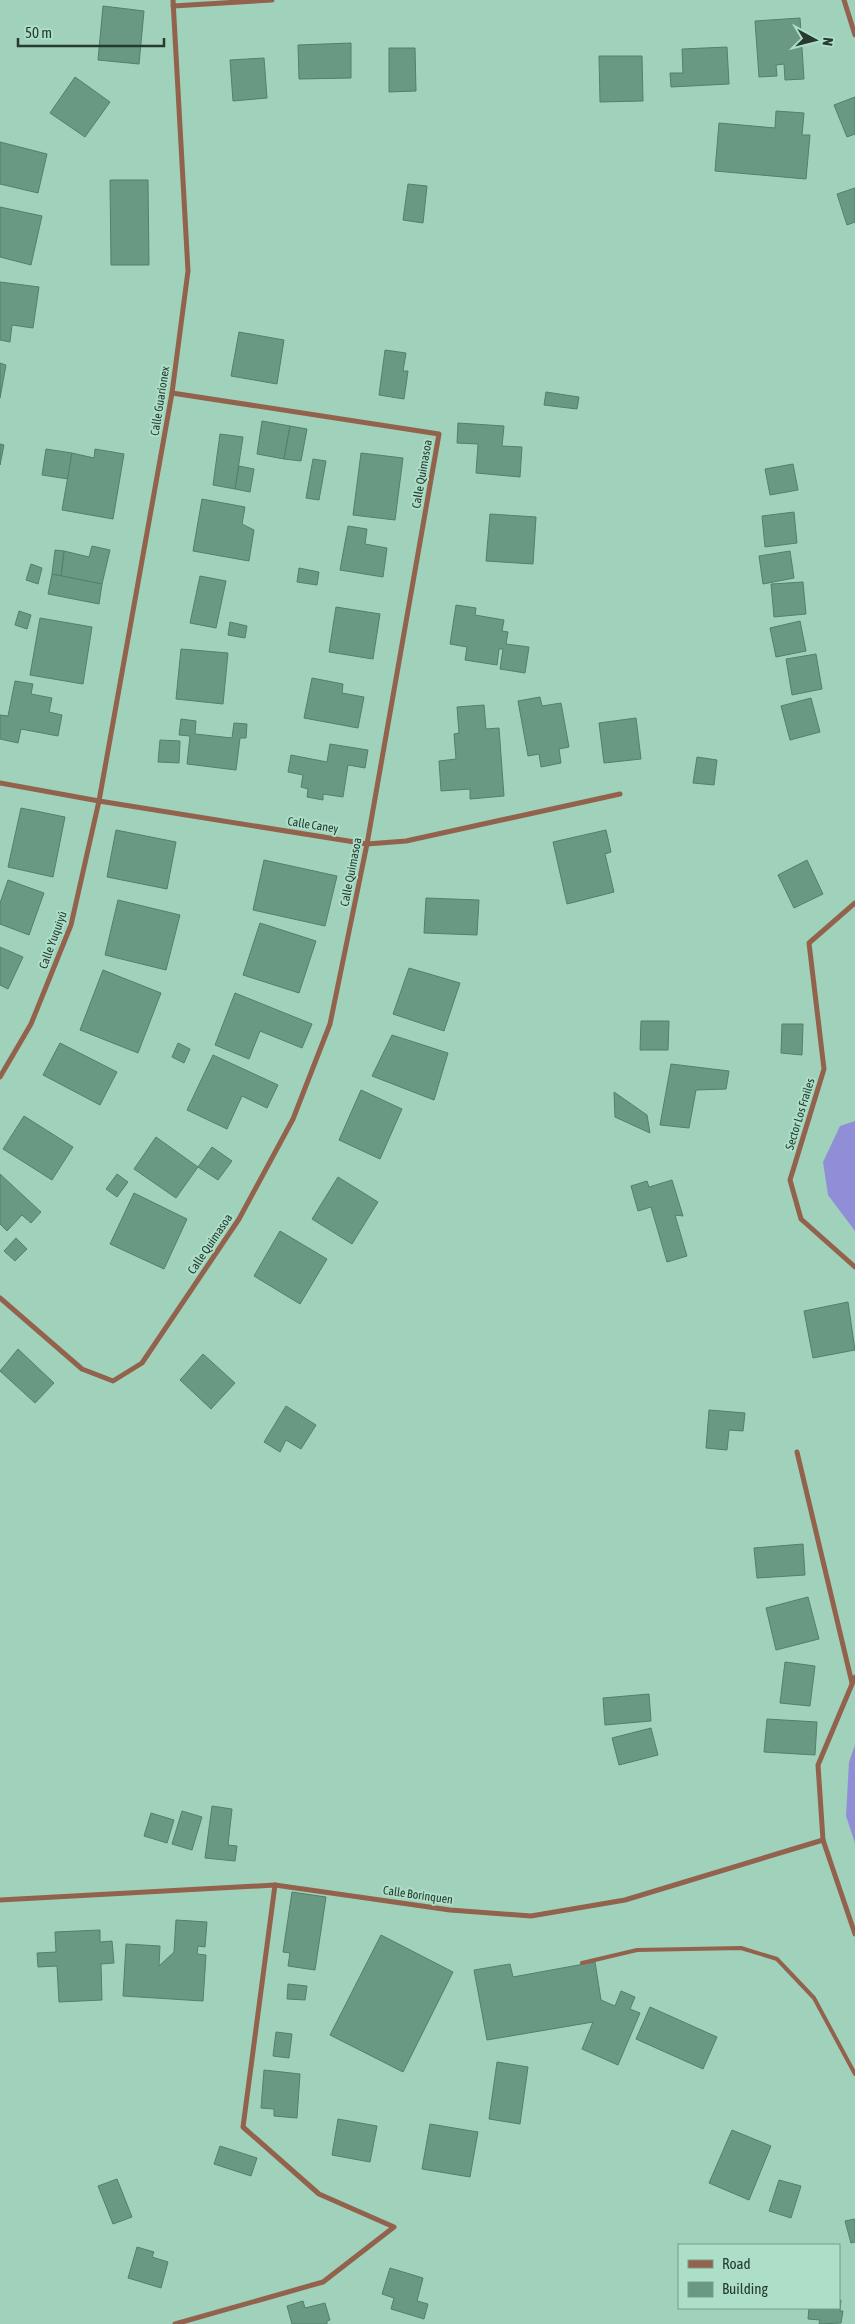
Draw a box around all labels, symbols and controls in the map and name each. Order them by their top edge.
scale bar [18,15,164,47]
north arrow [790,15,840,65]
text: 50 m [25,24,52,41]
text: N [819,37,836,47]
street label: Calle Guarionex [148,365,172,437]
street label: Calle Quimasoa [409,439,435,509]
street label: Calle Caney [287,814,340,836]
street label: Calle Quimasoa [337,837,365,907]
street label: Calle Yuquiyú [36,909,70,971]
street label: Sector Los Frailes [782,1076,818,1152]
street label: Calle Quimasoa [185,1211,235,1277]
street label: Calle Borinquen [382,1883,454,1907]
legend [678,2244,840,2309]
text: Road [722,2255,751,2272]
text: Building [722,2280,768,2297]

